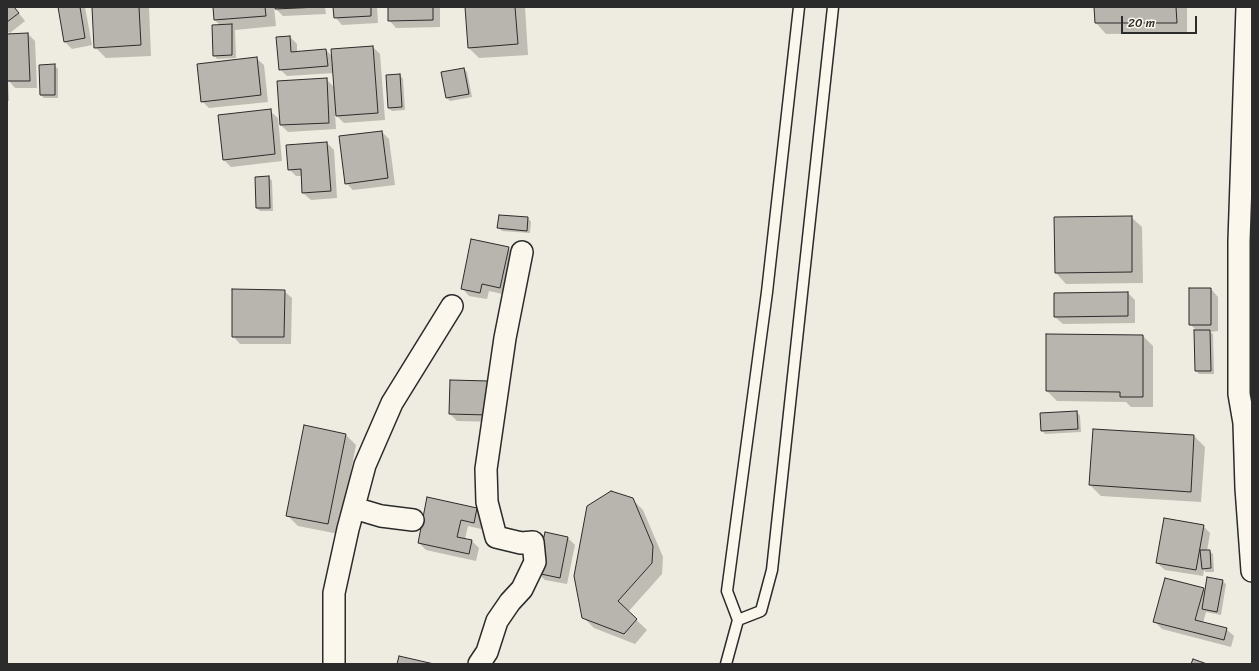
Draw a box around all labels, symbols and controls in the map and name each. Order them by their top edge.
scale bar [1123,8,1199,34]
text: 20 m [1128,12,1155,34]

